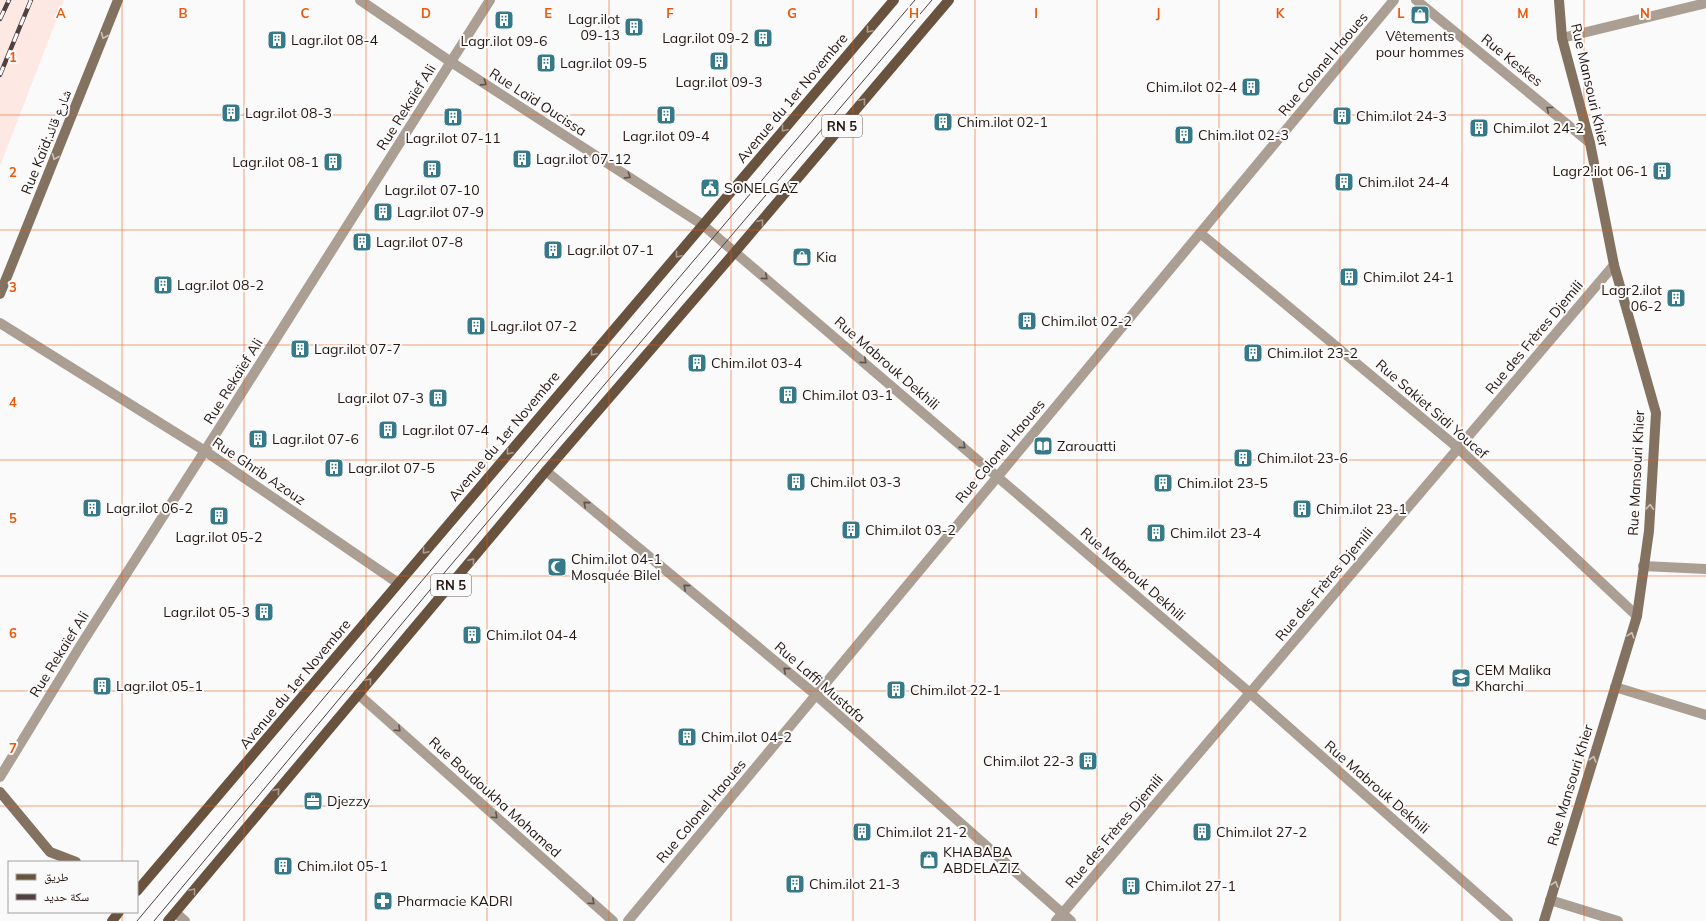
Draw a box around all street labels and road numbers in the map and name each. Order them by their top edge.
street label: Rue Colonel Haoues [1274,8,1372,120]
street label: Rue Mansouri Khier [1567,22,1613,149]
street label: Avenue du 1er Novembre [732,29,852,167]
street label: Rue Keskes [1478,30,1546,90]
street label: Rue Rekaïef Ali [372,61,440,153]
street label: Rue Laïd Oucissa [486,64,590,140]
street label: Rue Kaïd;شارع قائد [17,87,76,197]
road number: RN 5 [822,115,862,137]
street label: Rue des Frères Djemili [1481,276,1587,398]
street label: Rue Mabrouk Dekhili [831,312,943,414]
street label: Rue Rekaïef Ali [199,335,267,427]
street label: Rue Sakiet Sidi Youcef [1372,355,1492,463]
street label: Avenue du 1er Novembre [444,367,564,505]
street label: Rue Colonel Haoues [951,395,1049,507]
street label: Rue Mansouri Khier [1624,409,1648,536]
street label: Rue Ghrib Azouz [209,433,309,509]
street label: Rue Mabrouk Dekhili [1077,523,1189,625]
street label: Rue des Frères Djemili [1271,523,1377,645]
road number: RN 5 [431,574,471,596]
street label: Rue Rekaïef Ali [25,608,93,700]
street label: Avenue du 1er Novembre [235,615,355,753]
street label: Rue Laffi Mustafa [771,638,869,726]
street label: Rue Mansouri Khier [1543,721,1597,848]
street label: Rue Boudoukha Mohamed [425,733,565,861]
street label: Rue Mabrouk Dekhili [1321,736,1433,838]
street label: Rue Colonel Haoues [652,755,750,867]
street label: Rue des Frères Djemili [1061,770,1167,892]

